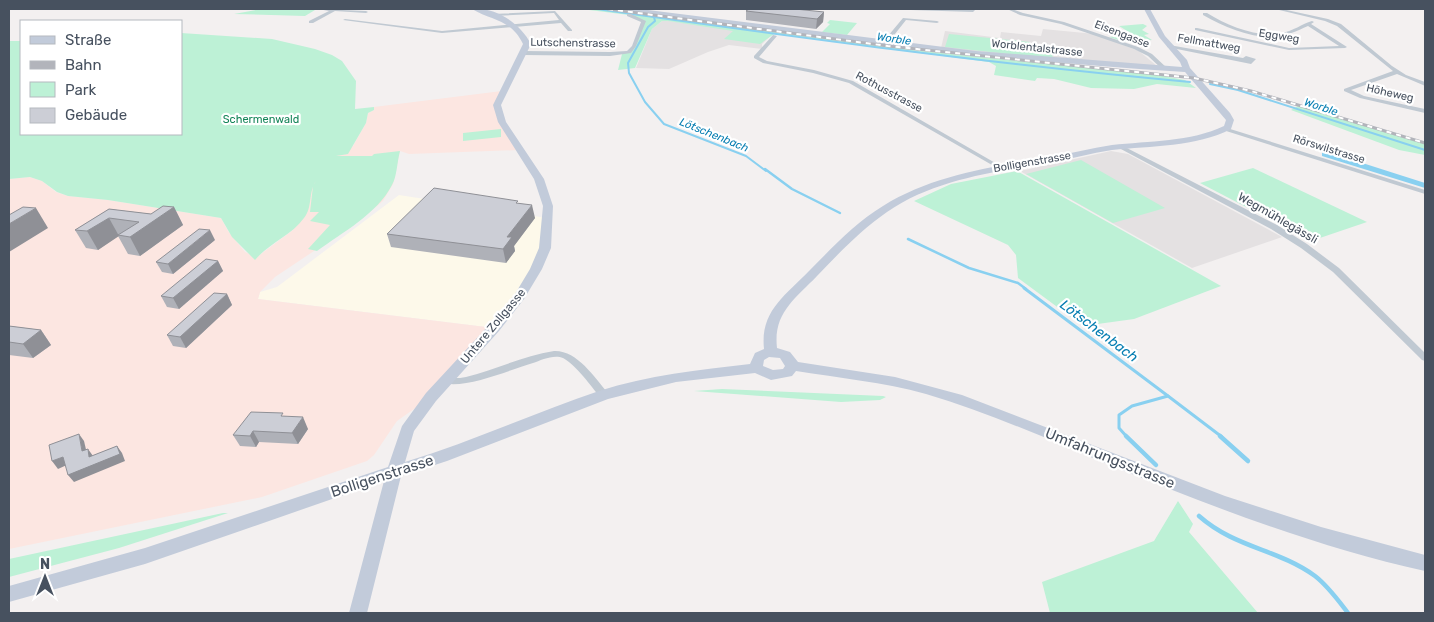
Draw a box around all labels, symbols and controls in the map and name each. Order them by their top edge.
street label: Eisengasse [1093,18,1151,50]
legend [20,20,182,135]
street label: Eggweg [1258,26,1300,46]
water label: Worble [876,30,912,48]
text: Straße [65,31,111,49]
street label: Fellmattweg [1177,31,1241,55]
street label: Lutschenstrasse [530,36,616,50]
street label: Worblentalstrasse [991,37,1083,59]
text: Bahn [65,56,102,74]
street label: Rothusstrasse [853,69,925,115]
text: Park [65,81,96,99]
street label: Höheweg [1365,81,1415,105]
water label: Worble [1303,95,1339,119]
text: Gebäude [65,106,127,124]
park label: Schermenwald [223,113,299,126]
water label: Lötschenbach [678,115,751,155]
street label: Rörswilstrasse [1291,132,1367,166]
street label: Bolligenstrasse [992,149,1072,175]
street label: Wegmühlegässli [1236,189,1321,247]
street label: Untere Zollgasse [458,285,529,366]
water label: Lötschenbach [1057,296,1141,366]
street label: Umfahrungsstrasse [1043,424,1177,492]
street label: Bolligenstrasse [328,451,436,501]
north arrow [20,552,70,602]
text: N [40,556,50,573]

